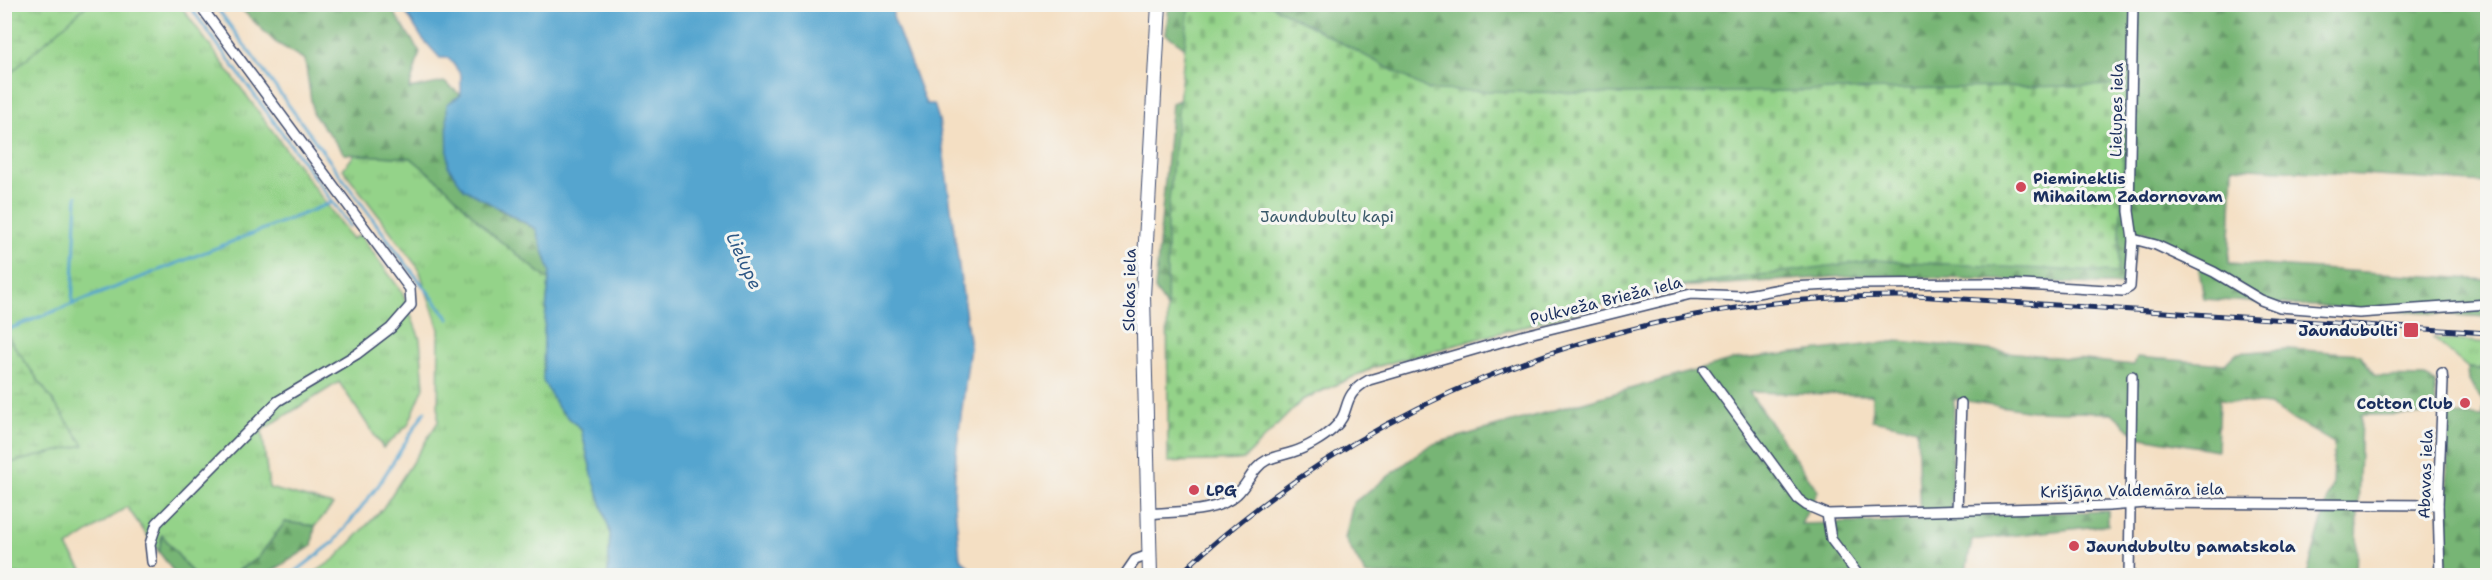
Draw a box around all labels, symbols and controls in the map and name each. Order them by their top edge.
street label: Lielupes iela [2105,63,2128,157]
place label: Piemineklis Mihailam Zadornovam [2033,168,2223,207]
marker: Piemineklis Mihailam Zadornovam [2014,180,2028,194]
park label: Jaundubultu kapi [1260,206,1394,227]
water label: Lielupe [720,229,768,293]
street label: Slokas iela [1118,248,1141,332]
street label: Pulkveža Brieža iela [1528,271,1684,330]
place label: Jaundubulti [2298,320,2398,341]
marker: Jaundubulti [2402,321,2420,339]
place label: Cotton Club [2356,393,2453,414]
marker: Cotton Club [2458,396,2472,410]
street label: Abavas iela [2413,429,2438,519]
street label: Krišjāņa Valdemāra iela [2040,478,2224,504]
place label: LPG [1206,480,1237,501]
marker: LPG [1187,483,1201,497]
place label: Jaundubultu pamatskola [2086,536,2296,557]
marker: Jaundubultu pamatskola [2067,539,2081,553]

